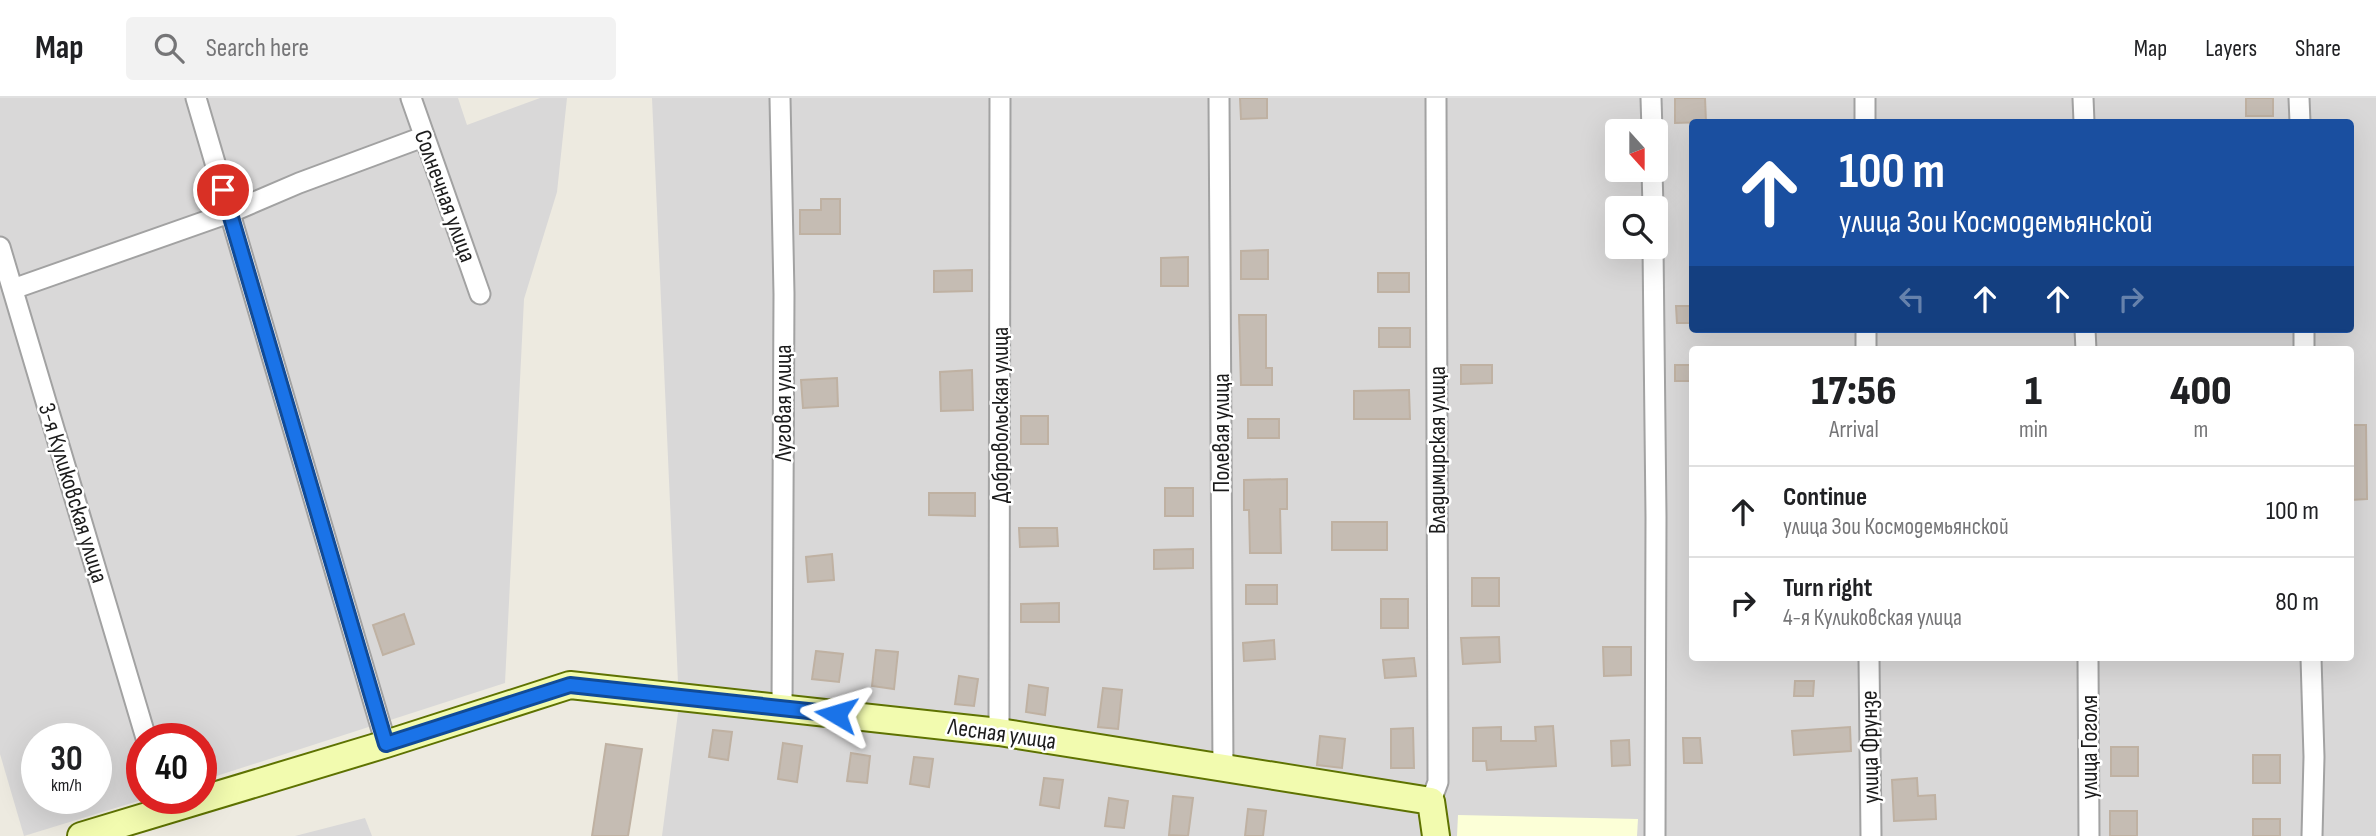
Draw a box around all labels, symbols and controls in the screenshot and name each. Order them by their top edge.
search box [126,17,616,80]
text: Map [35,28,84,68]
icon: search [150,29,188,67]
text: Search here [206,33,309,64]
text: Map [2134,34,2167,63]
text: Layers [2205,34,2257,63]
text: Share [2295,34,2341,63]
north arrow [1605,119,1668,182]
map controls [1605,119,1668,259]
street label: Солнечная улица [408,126,482,266]
text: 100 m [1839,143,1945,202]
icon: ahead [1724,147,1815,238]
pin [193,160,253,220]
icon: arrive [204,171,242,209]
button: search [1605,196,1668,259]
text: улица Зои Космодемьянской [1839,203,2153,242]
icon: left [1893,280,1931,318]
icon: ahead [1966,280,2004,318]
icon: ahead [2039,280,2077,318]
icon: right [2112,280,2150,318]
street label: Добровольская улица [986,327,1015,503]
street label: Луговая улица [769,345,798,462]
street label: Владимирская улица [1423,366,1452,534]
text: 17:56 [1811,366,1897,417]
text: 1 [2025,366,2042,417]
text: 400 [2170,366,2232,417]
street label: Полевая улица [1207,373,1236,493]
street label: 3-я Куликовская улица [32,400,114,586]
text: Arrival [1829,416,1879,444]
text: min [2019,416,2048,444]
text: m [2193,416,2208,444]
text: Continue [1783,482,1867,513]
icon: ahead [1724,493,1762,531]
text: 100 m [2266,496,2319,527]
text: улица Зои Космодемьянской [1783,513,2009,541]
text: Turn right [1783,573,1872,604]
icon: right [1724,584,1762,622]
text: 80 m [2275,587,2319,618]
text: 4-я Куликовская улица [1783,604,1962,632]
position arrow [799,677,873,751]
street label: улица Фрунзе [1855,690,1885,804]
street label: улица Гоголя [2075,695,2104,799]
street label: Лесная улица [945,712,1058,756]
speed limit sign: 40 [126,723,217,814]
text: 30 [50,738,83,781]
text: km/h [51,775,82,796]

